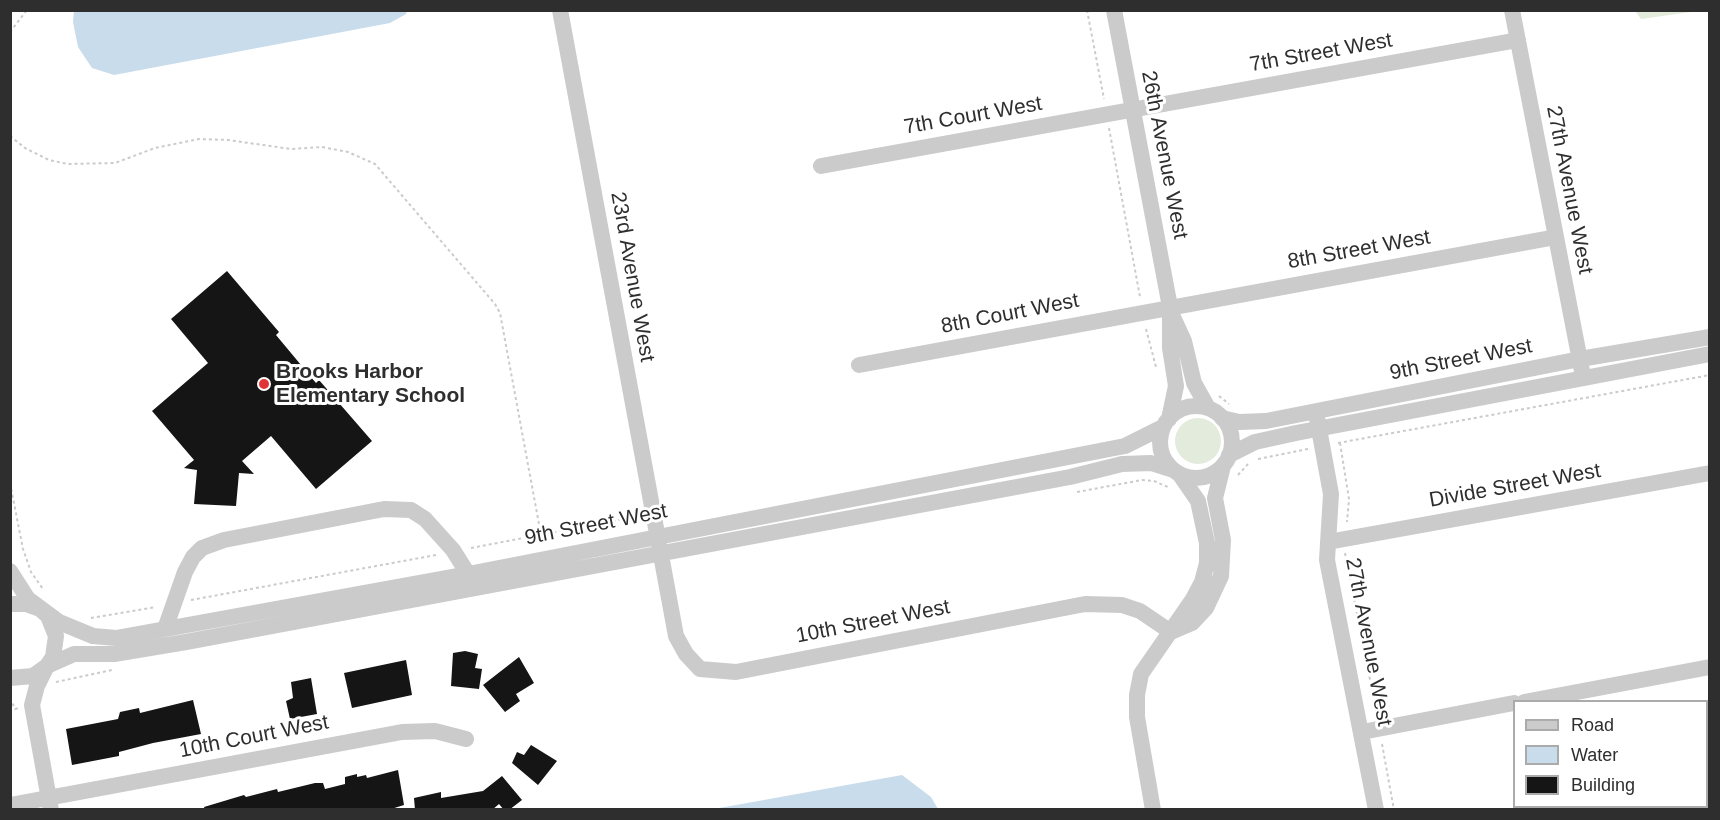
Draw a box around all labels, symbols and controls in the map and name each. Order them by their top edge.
street label: 7th Street West [1248,28,1394,78]
street label: 26th Avenue West [1135,69,1193,241]
street label: 7th Court West [902,91,1044,141]
street label: 27th Avenue West [1540,104,1598,276]
street label: 23rd Avenue West [605,190,659,364]
street label: 8th Street West [1286,225,1432,275]
street label: 8th Court West [939,288,1081,340]
street label: 9th Street West [1388,334,1534,386]
place label: Brooks Harbor Elementary School [276,359,465,409]
marker: Brooks Harbor Elementary School [257,377,271,391]
street label: Divide Street West [1427,459,1603,513]
street label: 9th Street West [523,499,669,551]
street label: 27th Avenue West [1339,556,1397,728]
street label: 10th Street West [794,595,952,649]
legend [1513,700,1708,808]
street label: 10th Court West [177,710,331,764]
text: Road [1571,715,1614,735]
text: Water [1571,745,1618,765]
text: Building [1571,775,1635,795]

